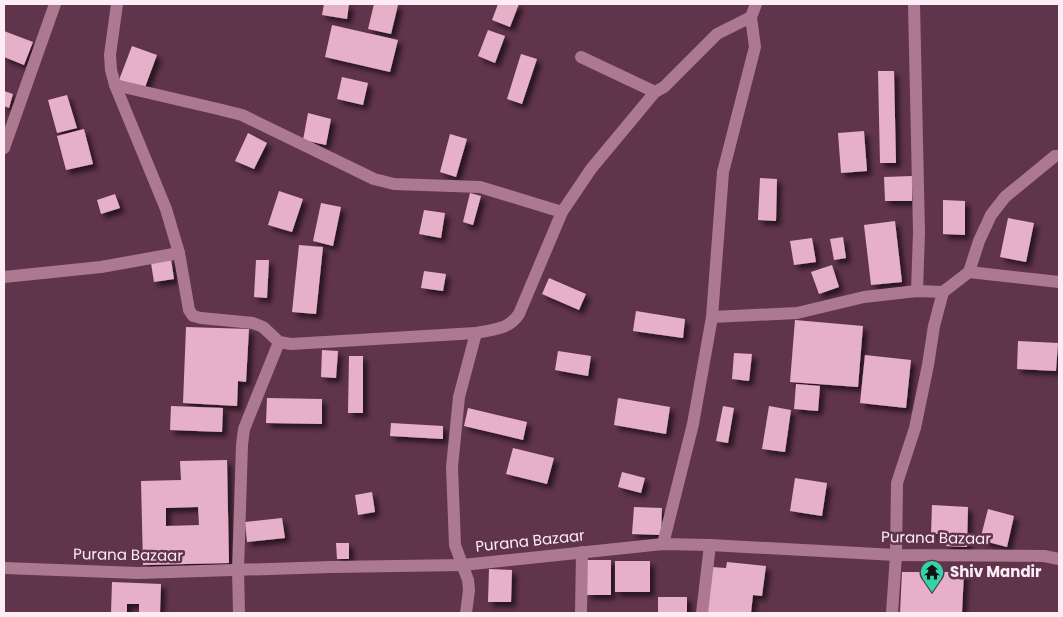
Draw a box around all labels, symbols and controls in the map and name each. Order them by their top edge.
street label: Purana Bazaar [474,524,586,557]
street label: Purana Bazaar [881,526,991,549]
street label: Purana Bazaar [73,543,183,566]
temple icon: Shiv Mandir [919,559,945,593]
place label: Shiv Mandir [950,561,1042,582]

